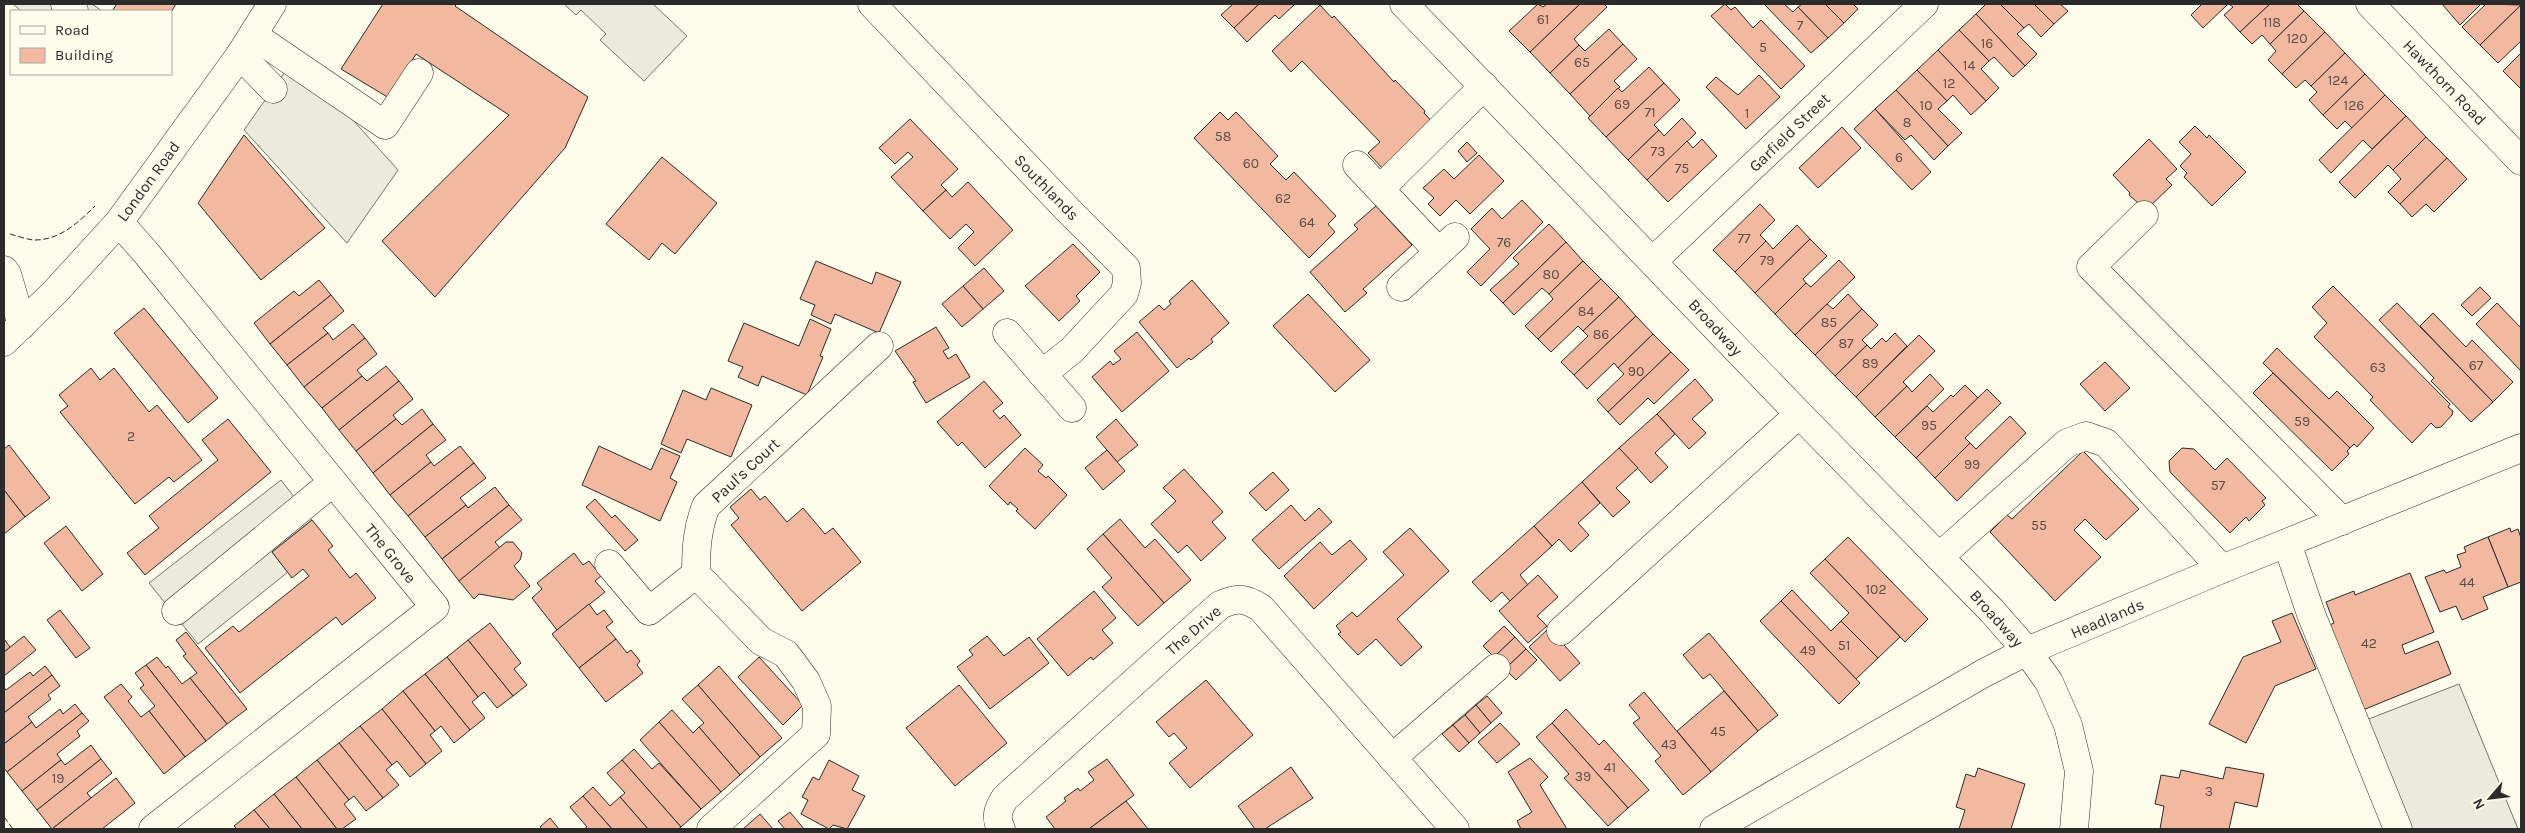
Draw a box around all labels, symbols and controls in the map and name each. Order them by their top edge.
legend [10,10,172,75]
house number: 61 [1537,11,1549,28]
house number: 118 [2263,14,2281,31]
house number: 7 [1797,17,1804,34]
text: Road [55,21,90,39]
house number: 120 [2286,30,2308,47]
house number: 16 [1981,35,1993,52]
street label: Hawthorn Road [2399,36,2490,129]
house number: 5 [1759,39,1767,56]
text: Building [55,46,113,64]
house number: 65 [1574,54,1590,71]
house number: 14 [1963,57,1975,74]
house number: 124 [2328,72,2348,89]
house number: 12 [1943,75,1955,92]
street label: Garfield Street [1745,89,1834,176]
house number: 69 [1614,96,1630,113]
house number: 10 [1920,97,1932,114]
house number: 126 [2344,97,2364,114]
house number: 71 [1644,104,1656,121]
house number: 1 [1745,105,1749,122]
house number: 8 [1903,114,1911,131]
house number: 58 [1215,128,1231,145]
street label: London Road [113,138,184,225]
house number: 73 [1651,143,1665,160]
house number: 6 [1895,149,1903,166]
street label: Southlands [1010,150,1083,224]
house number: 60 [1243,155,1259,172]
house number: 75 [1675,160,1689,177]
house number: 62 [1275,190,1291,207]
house number: 64 [1299,214,1315,231]
house number: 77 [1737,230,1751,247]
house number: 76 [1497,234,1511,251]
house number: 79 [1760,252,1774,269]
house number: 80 [1543,266,1559,283]
street label: Broadway [1685,295,1747,360]
house number: 84 [1578,303,1594,320]
house number: 85 [1821,314,1837,331]
house number: 86 [1593,326,1609,343]
house number: 87 [1838,335,1854,352]
house number: 89 [1862,355,1878,372]
house number: 67 [2469,357,2484,374]
house number: 63 [2370,359,2386,376]
house number: 90 [1628,363,1644,380]
house number: 59 [2294,413,2310,430]
house number: 95 [1921,417,1937,434]
house number: 2 [127,428,135,445]
street label: Paul's Court [707,434,783,507]
house number: 99 [1964,456,1980,473]
house number: 57 [2211,477,2226,494]
house number: 55 [2031,517,2047,534]
street label: The Grove [361,520,420,587]
house number: 44 [2459,574,2475,591]
house number: 102 [1865,581,1887,598]
street label: Broadway [1966,586,2028,651]
street label: Headlands [2068,594,2147,642]
street label: The Drive [1162,601,1225,660]
house number: 42 [2361,635,2377,652]
house number: 51 [1838,637,1850,654]
house number: 49 [1800,642,1816,659]
house number: 45 [1710,723,1726,740]
house number: 43 [1661,736,1677,753]
house number: 41 [1604,759,1616,776]
house number: 39 [1575,768,1591,785]
house number: 19 [52,770,64,787]
north arrow [2465,773,2515,823]
house number: 3 [2205,783,2213,800]
text: N [2469,795,2489,812]

